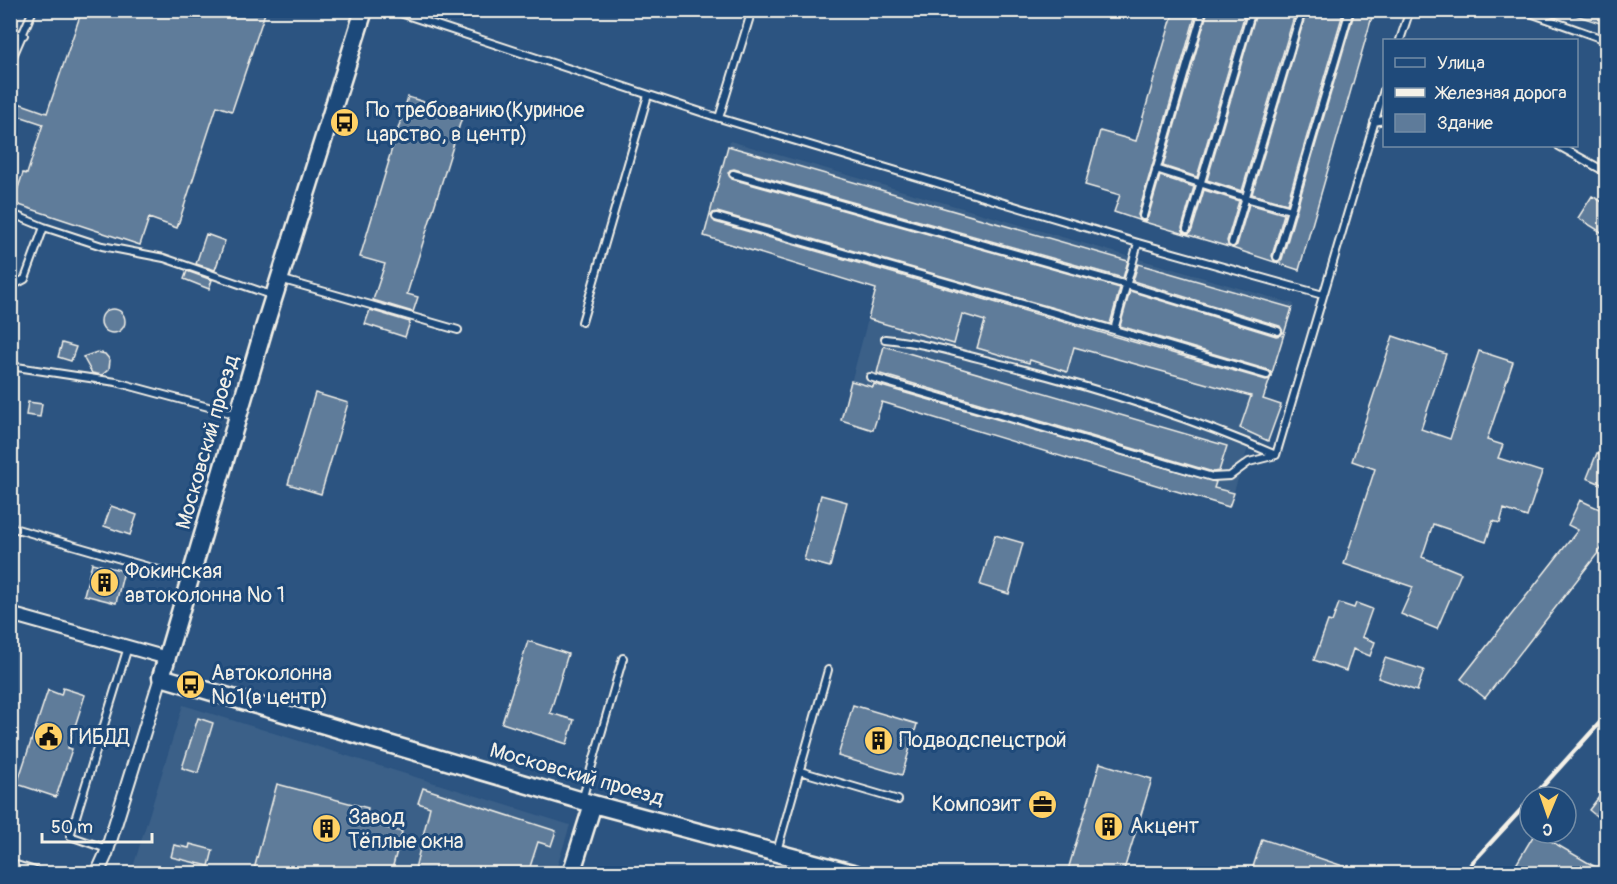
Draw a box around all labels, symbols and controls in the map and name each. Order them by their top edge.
legend [1383,39,1578,147]
text: Улица [1437,52,1485,75]
text: Железная дорога [1434,82,1567,105]
place label: По требованию(Куриное царство, в центр) [366,97,585,148]
bus stop icon: По требованию(Куриное царство, в центр) [329,106,361,138]
text: Здание [1437,112,1493,135]
street label: Московский проезд [170,352,245,532]
place label: Фокинская автоколонна № 1 [125,558,285,609]
building icon: Фокинская автоколонна № 1 [88,567,120,599]
place label: Автоколонна №1(в центр) [211,660,332,711]
bus stop icon: Автоколонна №1(в центр) [174,669,206,701]
public building icon: ГИБДД [32,721,64,753]
place label: ГИБДД [69,724,130,751]
building icon: Подводспецстрой [862,724,894,756]
place label: Подводспецстрой [899,727,1067,754]
street label: Московский проезд [487,737,667,812]
north arrow [1518,785,1578,845]
office icon: Композит [1026,788,1058,820]
place label: Композит [932,791,1021,818]
place label: Завод Тёплые окна [348,804,464,855]
scale bar [42,806,152,844]
building icon: Акцент [1093,810,1125,842]
building icon: Завод Тёплые окна [311,813,343,845]
place label: Акцент [1130,813,1199,840]
text: 50 m [51,816,93,839]
text: С [1542,819,1553,839]

